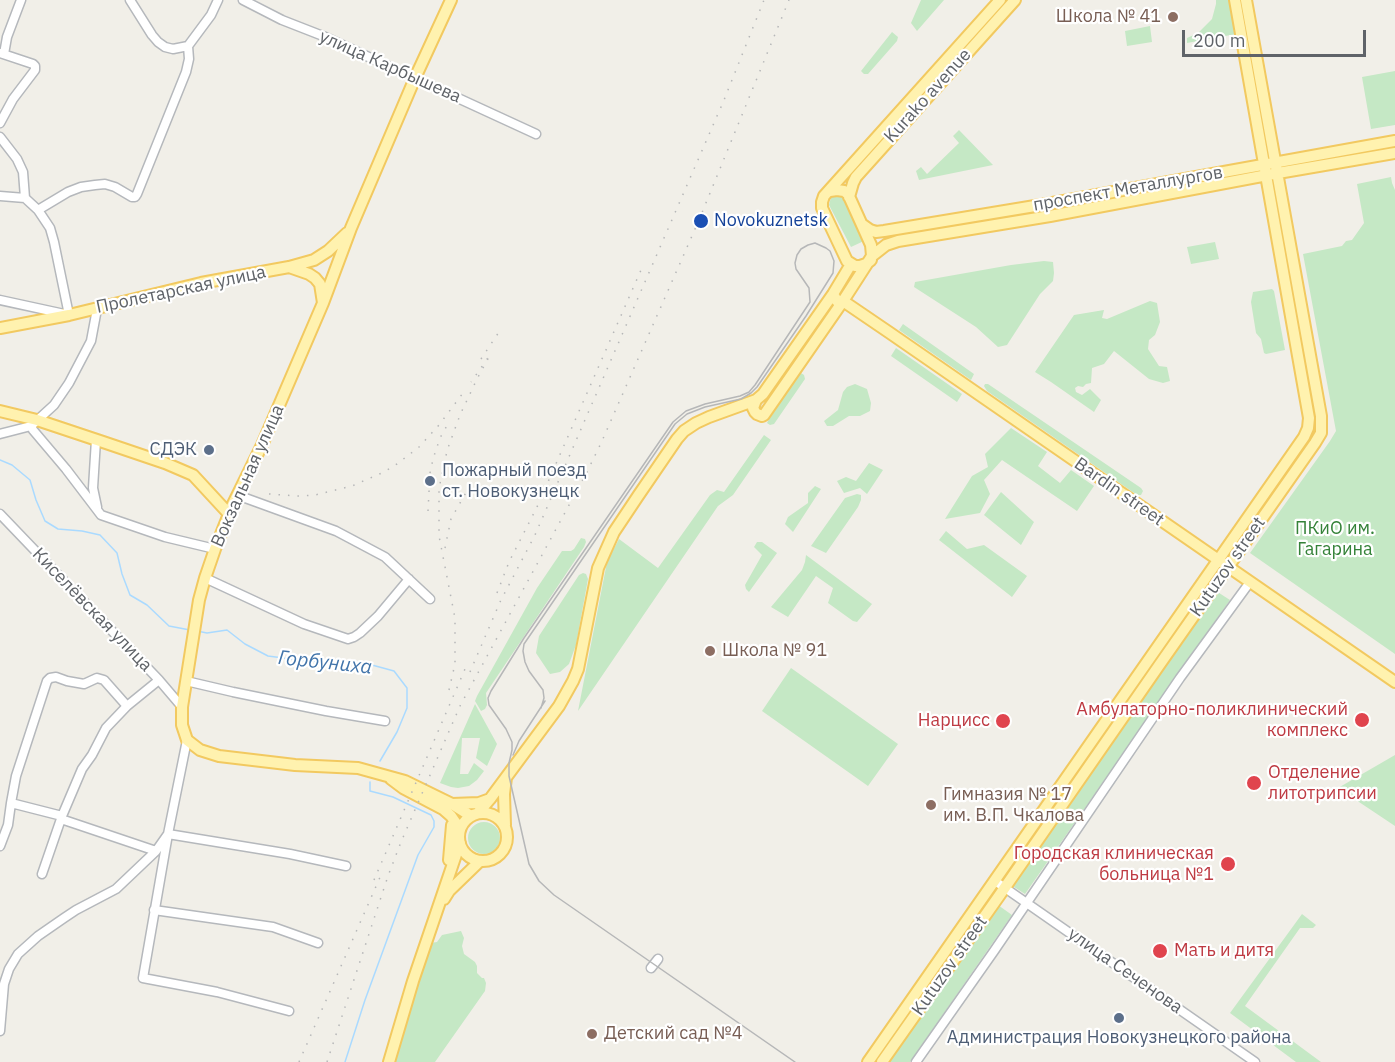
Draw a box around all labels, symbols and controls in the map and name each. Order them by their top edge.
place label: Школа № 41 [1056,6,1161,28]
marker: Школа № 41 [1166,10,1180,24]
scale bar [1185,18,1370,56]
street label: улица Карбышева [316,26,464,108]
text: 200 m [1193,29,1245,52]
street label: Kurako avenue [880,44,976,148]
street label: проспект Металлургов [1031,162,1225,216]
place label: Novokuznetsk [714,210,828,232]
marker: Novokuznetsk [692,212,710,230]
street label: Пролетарская улица [94,261,268,319]
street label: Вокзальная улица [207,401,289,551]
place label: СДЭК [150,439,197,461]
marker: СДЭК [202,443,216,457]
street label: Bardin street [1070,453,1168,531]
place label: Пожарный поезд ст. Новокузнецк [442,460,586,502]
marker: Пожарный поезд ст. Новокузнецк [423,474,437,488]
street label: Kutuzov street [1186,513,1270,621]
park label: ПКиО им. Гагарина [1295,518,1375,560]
street label: Киселёвская улица [27,544,157,676]
place label: Школа № 91 [722,640,827,662]
marker: Школа № 91 [703,644,717,658]
water label: Горбуниха [277,646,373,680]
place label: Амбулаторно-поликлинический комплекс [1076,699,1348,742]
place label: Нарцисс [918,710,990,732]
marker: Амбулаторно-поликлинический комплекс [1353,711,1371,729]
marker: Нарцисс [994,712,1012,730]
place label: Отделение литотрипсии [1268,762,1377,804]
marker: Отделение литотрипсии [1245,774,1263,792]
place label: Гимназия № 17 им. В.П. Чкалова [943,784,1084,826]
marker: Гимназия № 17 им. В.П. Чкалова [924,798,938,812]
place label: Городская клиническая больница №1 [1014,843,1214,886]
marker: Городская клиническая больница №1 [1219,855,1237,873]
street label: Kutuzov street [908,912,992,1020]
street label: улица Сеченова [1064,923,1186,1019]
place label: Мать и дитя [1174,940,1274,962]
marker: Мать и дитя [1151,942,1169,960]
marker: Администрация Новокузнецкого района [1112,1011,1126,1025]
place label: Детский сад №4 [604,1023,743,1045]
marker: Детский сад №4 [585,1027,599,1041]
place label: Администрация Новокузнецкого района [947,1027,1291,1049]

